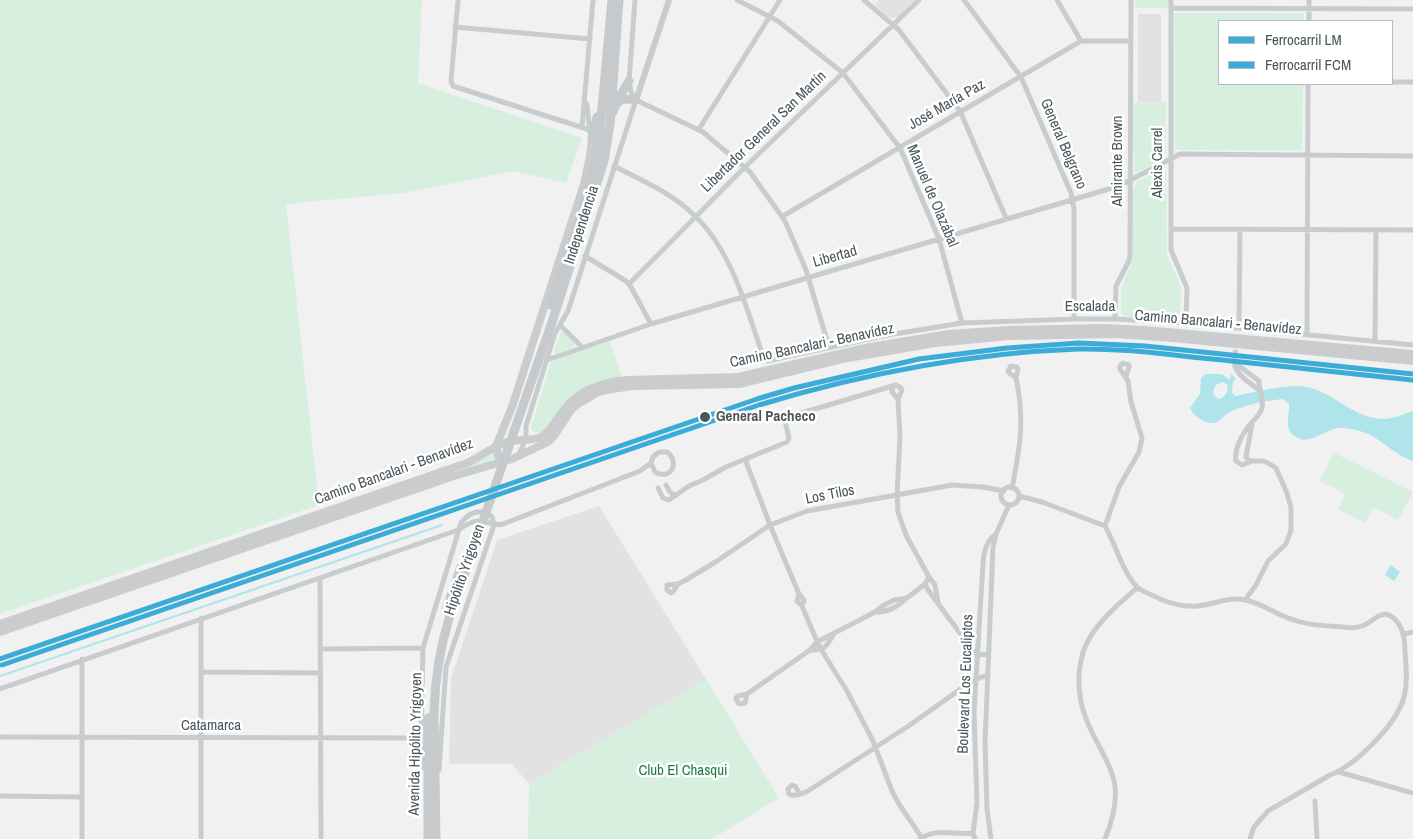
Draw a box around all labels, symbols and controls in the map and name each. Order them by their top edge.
legend [1218,20,1393,85]
text: Ferrocarril LM [1265,29,1342,50]
text: Ferrocarril FCM [1265,54,1351,75]
street label: Libertador General San Martín [698,68,830,196]
street label: José María Paz [905,76,989,134]
street label: General Belgrano [1036,96,1090,192]
street label: Almirante Brown [1109,116,1127,206]
street label: Alexis Carrel [1149,128,1167,198]
street label: Manuel de Olazábal [902,142,962,250]
street label: Independencia [561,184,603,266]
street label: Libertad [811,242,859,272]
street label: Escalada [1065,298,1115,316]
street label: Camino Bancalari - Benavídez [1134,307,1302,339]
street label: Camino Bancalari - Benavídez [728,320,896,372]
place label: General Pacheco [716,408,816,426]
marker: General Pacheco [698,410,712,424]
street label: Camino Bancalari - Benavídez [312,435,476,509]
street label: Los Tilos [804,481,856,509]
street label: Hipólito Yrigoyen [441,522,489,618]
street label: Boulevard Los Eucaliptos [955,614,977,754]
street label: Avenida Hipólito Yrigoyen [406,672,426,816]
street label: Catamarca [181,717,241,735]
park label: Club El Chasqui [639,762,727,780]

